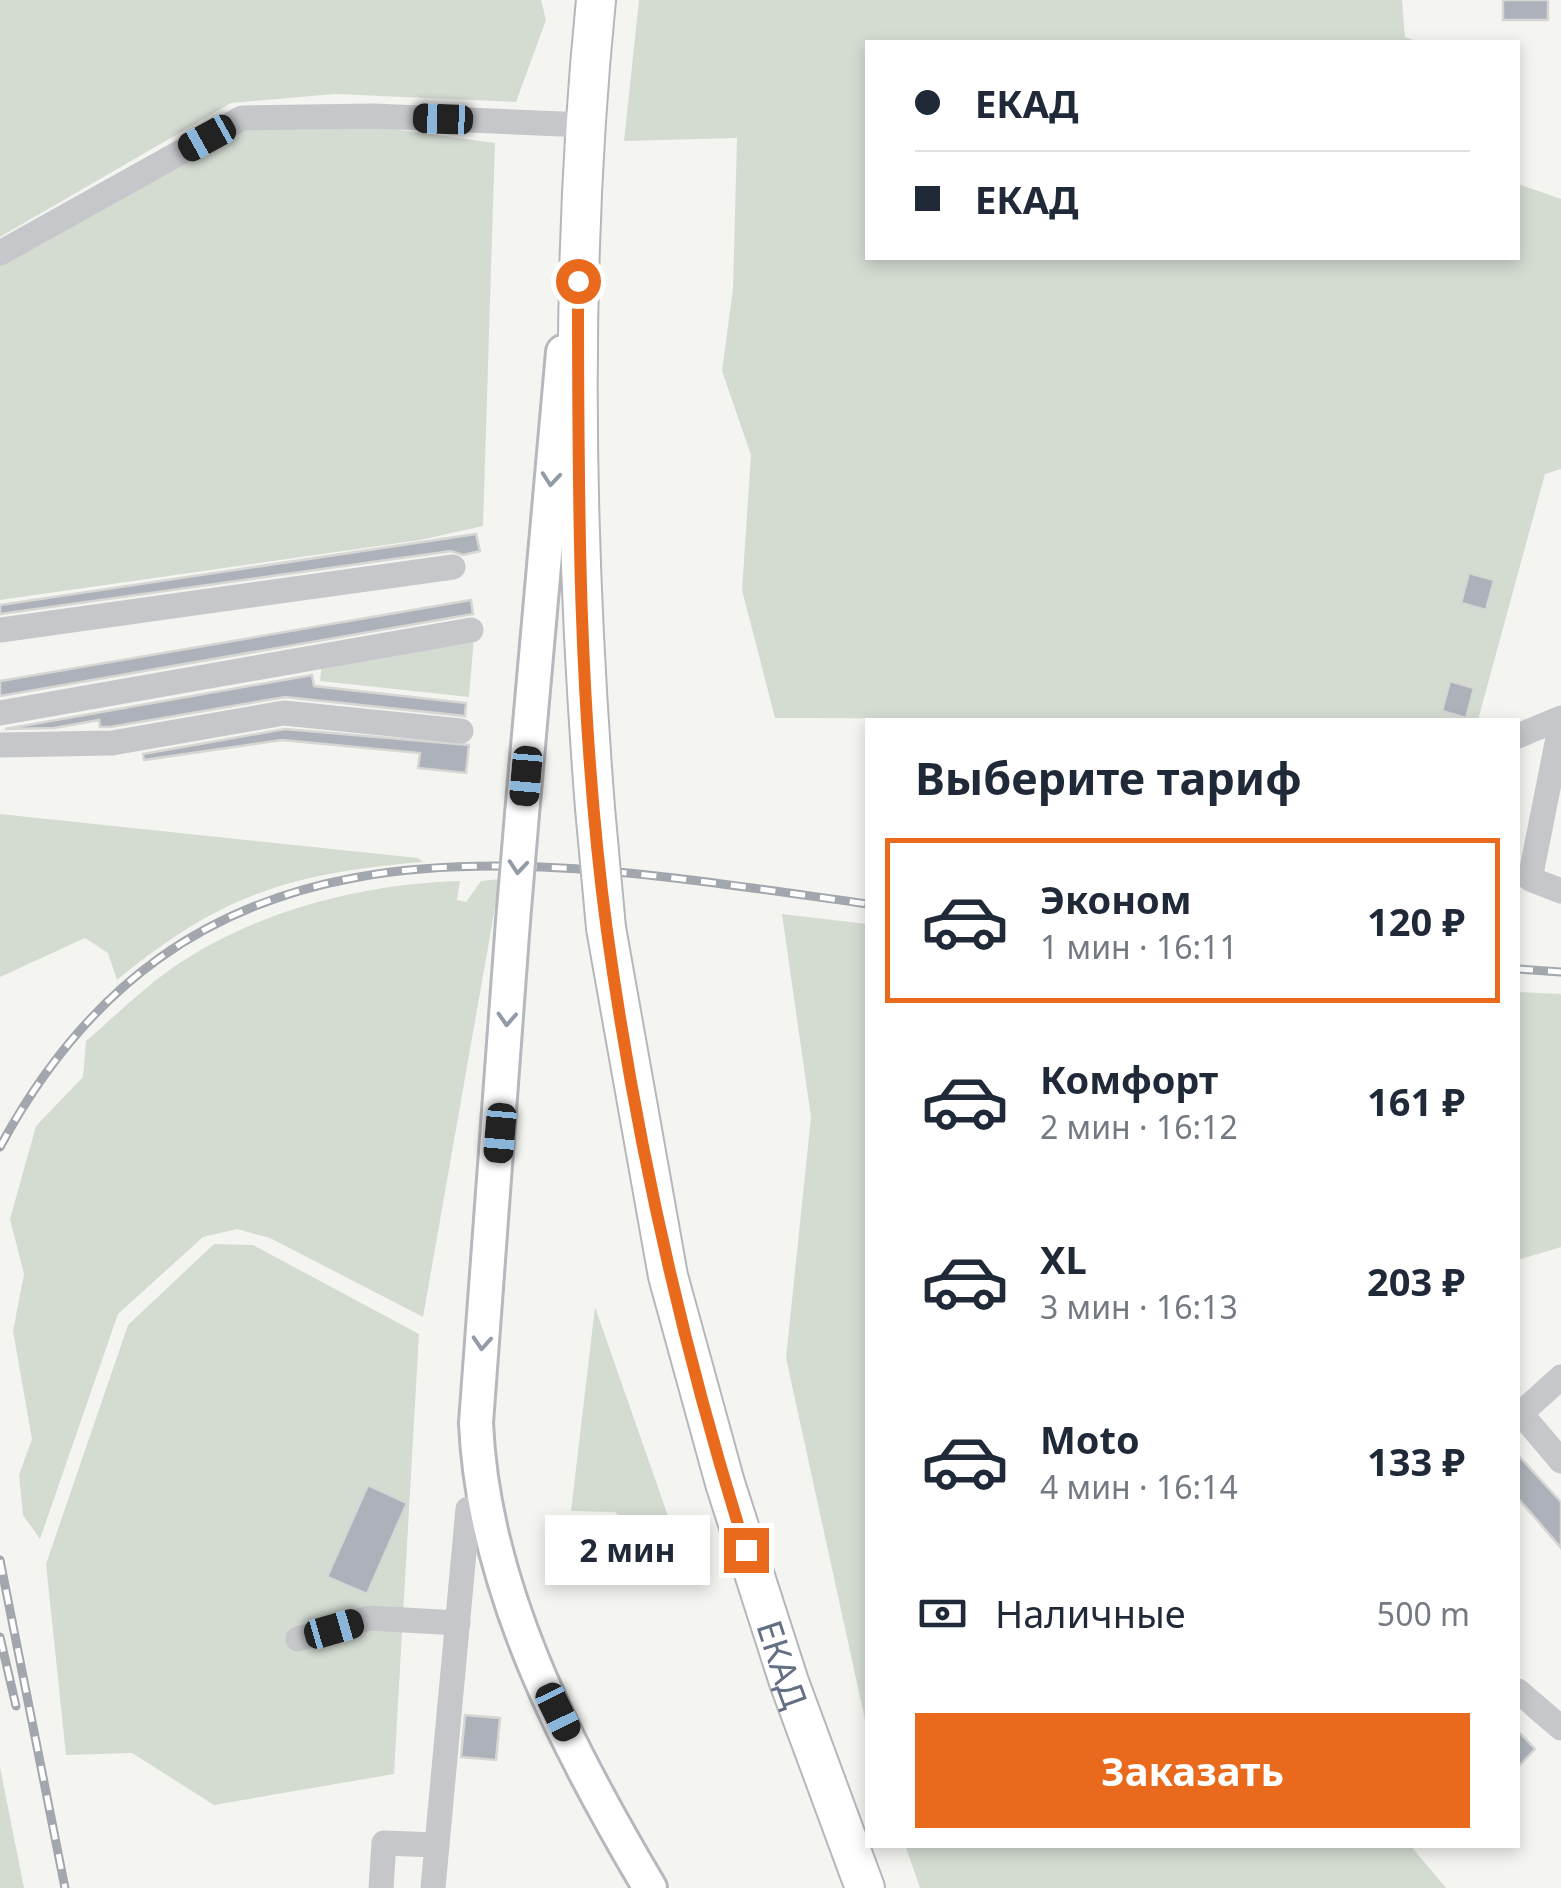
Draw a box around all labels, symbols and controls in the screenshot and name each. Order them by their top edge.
text: ЕКАД [975,77,1078,129]
car [412,103,474,135]
car [173,110,241,166]
text: ЕКАД [975,173,1078,225]
route start [556,259,601,304]
one-way arrow [541,472,563,488]
car [508,745,544,807]
text: Выберите тариф [915,747,1302,808]
one-way arrow [507,860,529,876]
text: Эконом [1040,873,1192,925]
icon: car [920,876,1010,966]
text: 120 ₽ [1367,895,1465,947]
text: 1 мин · 16:11 [1040,925,1238,968]
one-way arrow [497,1011,518,1027]
text: Комфорт [1040,1053,1218,1105]
icon: car [920,1056,1010,1146]
text: 161 ₽ [1367,1075,1465,1127]
car [482,1102,518,1164]
text: 2 мин · 16:12 [1040,1105,1238,1148]
text: XL [1040,1233,1087,1285]
icon: car [920,1236,1010,1326]
text: 203 ₽ [1367,1255,1465,1307]
text: 3 мин · 16:13 [1040,1285,1238,1328]
one-way arrow [471,1335,493,1351]
text: Moto [1040,1413,1140,1465]
icon: car [920,1416,1010,1506]
text: 133 ₽ [1367,1435,1465,1487]
text: 4 мин · 16:14 [1040,1465,1238,1508]
callout: 2 мин [546,1515,711,1585]
text: 2 мин [580,1528,675,1571]
route end [724,1528,769,1573]
icon: cash [915,1586,970,1641]
text: Наличные [995,1587,1186,1639]
text: 500 m [1377,1592,1470,1635]
car [301,1606,367,1652]
street label: ЕКАД [747,1614,820,1714]
car [531,1678,585,1746]
button: Заказать [915,1713,1470,1828]

